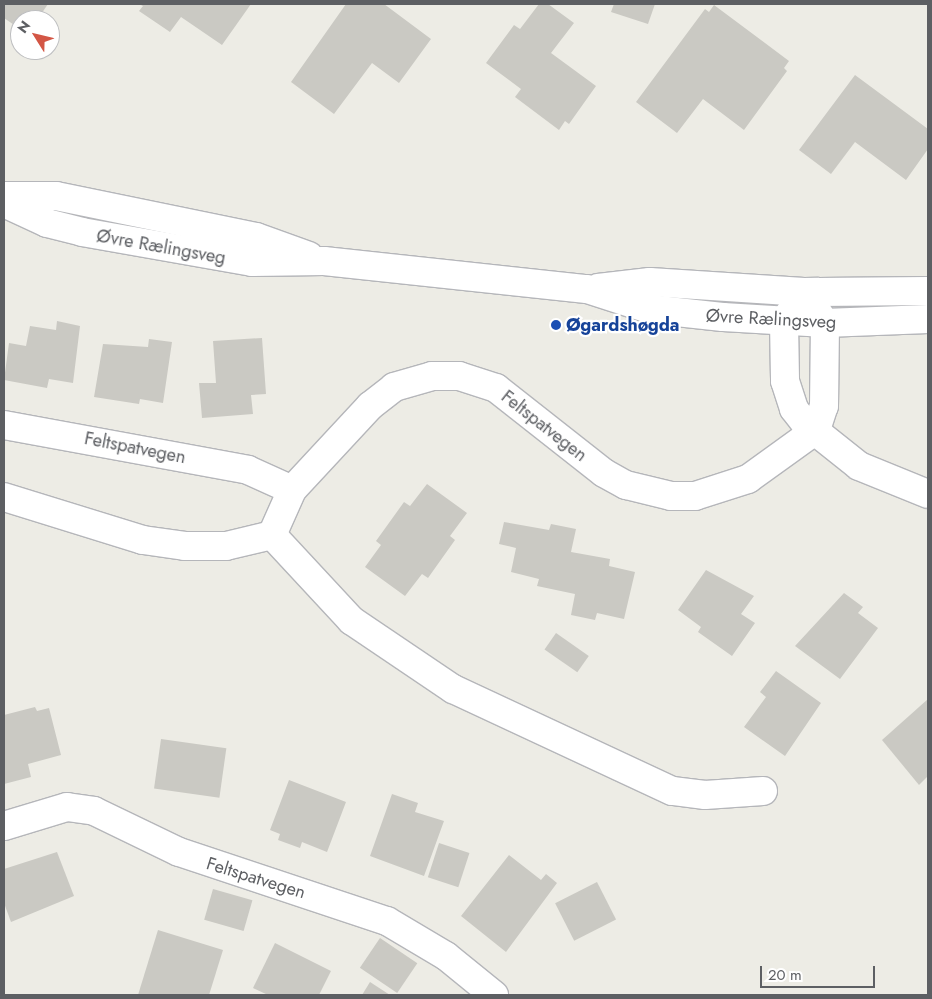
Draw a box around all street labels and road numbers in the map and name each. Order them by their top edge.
street label: Øvre Rælingsveg [95,225,227,269]
street label: Øvre Rælingsveg [705,305,837,333]
street label: Feltspatvegen [497,386,591,466]
street label: Feltspatvegen [83,428,187,468]
street label: Feltspatvegen [204,853,308,903]

